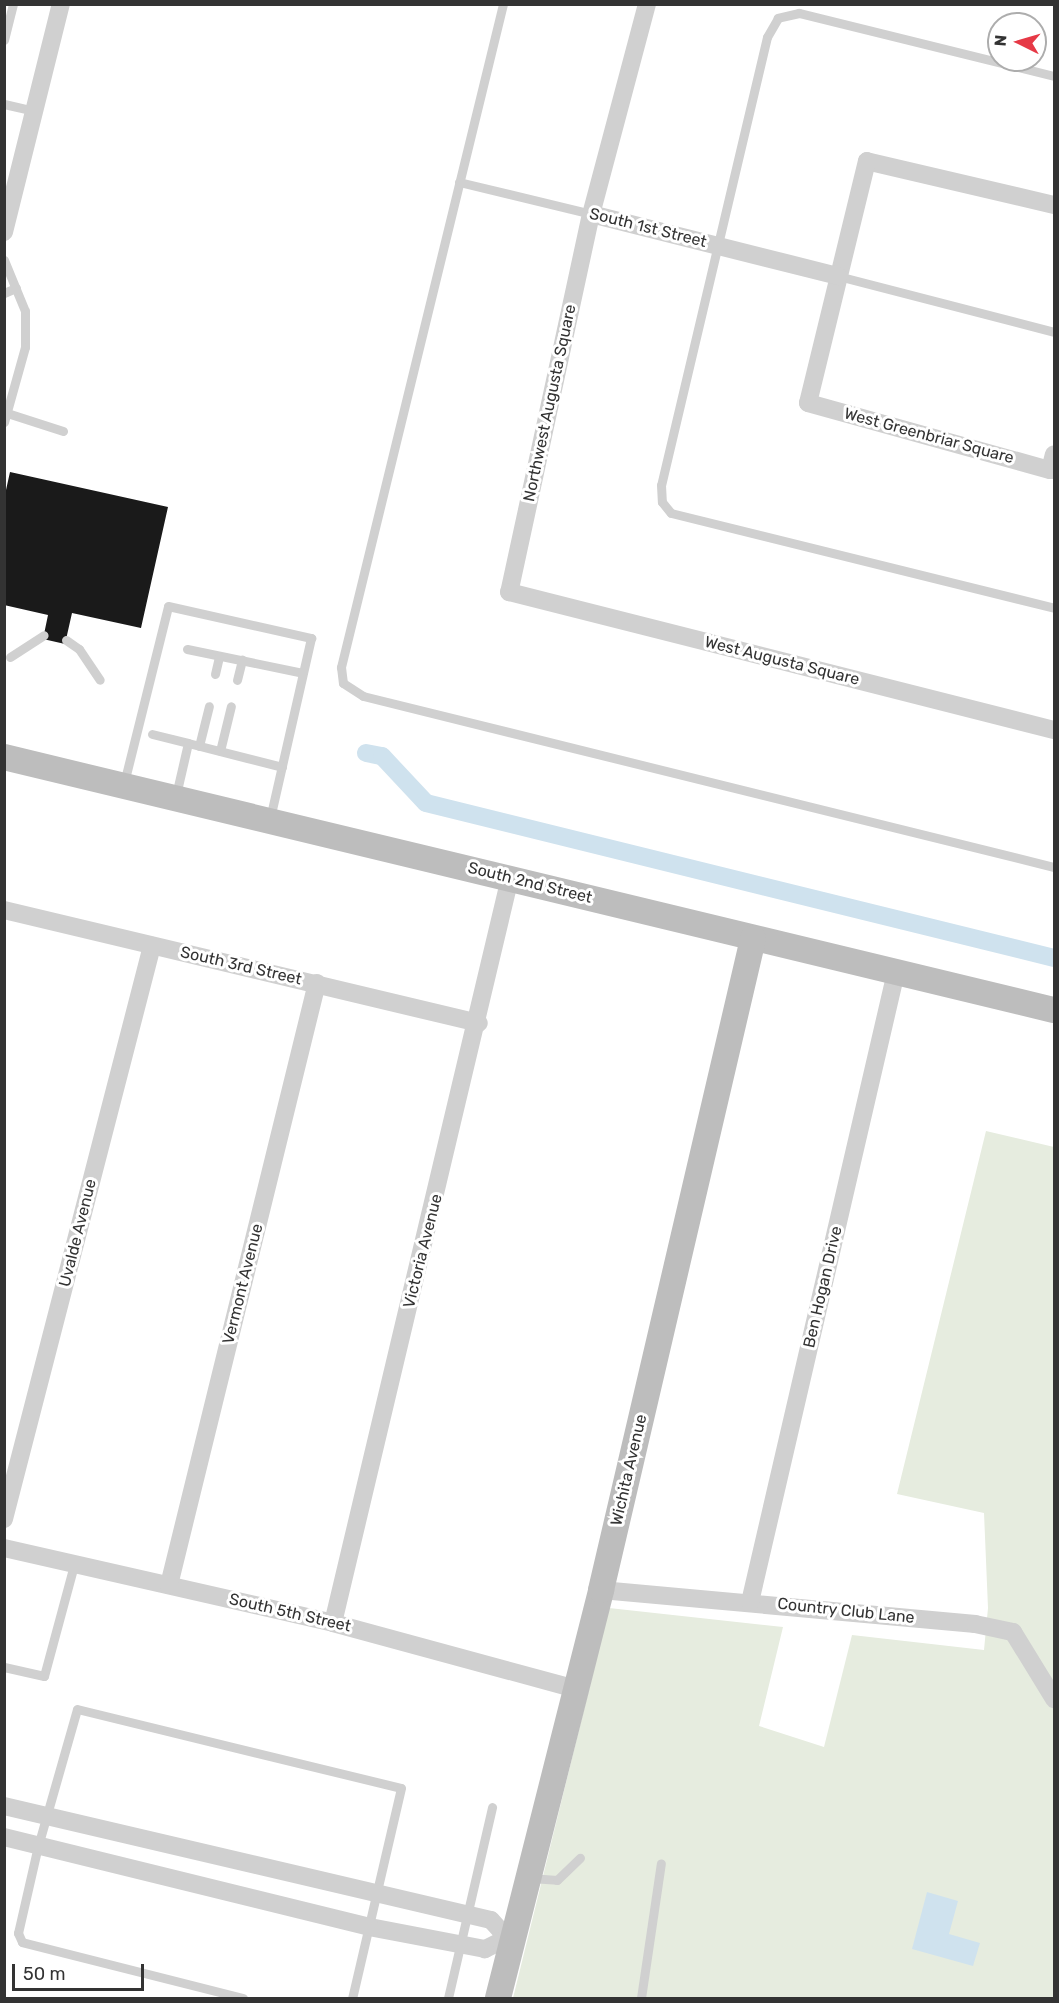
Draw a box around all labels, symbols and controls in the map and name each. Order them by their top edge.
north arrow [987,12,1047,72]
text: N [991,34,1011,47]
street label: South 1st Street [587,204,709,252]
street label: Northwest Augusta Square [520,302,580,504]
street label: West Greenbriar Square [842,404,1016,468]
street label: West Augusta Square [702,632,862,690]
street label: South 2nd Street [466,858,594,908]
street label: South 3rd Street [178,943,304,989]
street label: Uvalde Avenue [55,1177,101,1289]
street label: Victoria Avenue [399,1192,447,1310]
street label: Vermont Avenue [219,1222,267,1346]
street label: Ben Hogan Drive [800,1224,846,1350]
street label: Wichita Avenue [607,1412,651,1528]
street label: South 5th Street [227,1590,353,1636]
street label: Country Club Lane [776,1594,916,1628]
scale bar [15,1952,147,1990]
text: 50 m [23,1963,66,1985]

